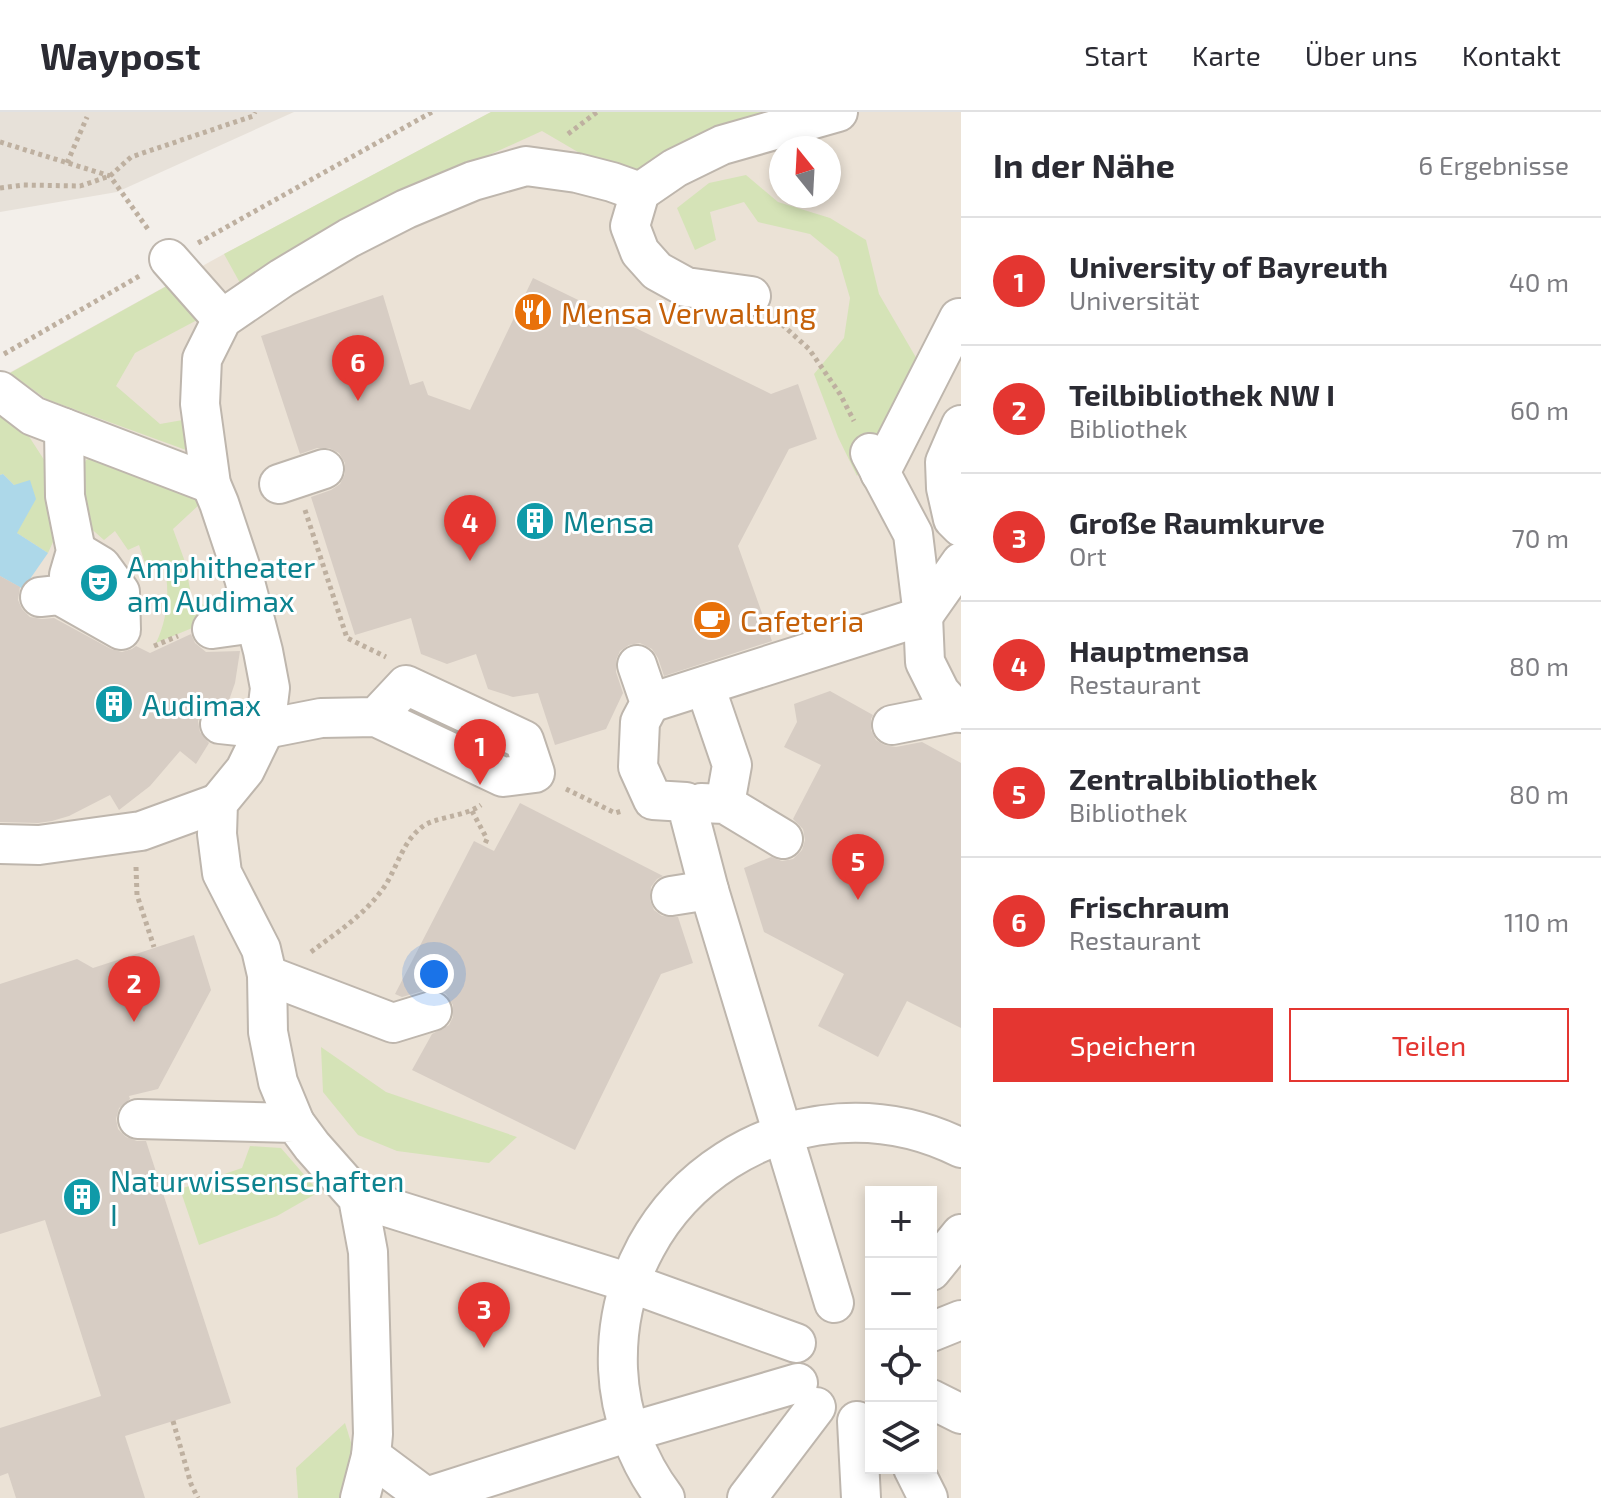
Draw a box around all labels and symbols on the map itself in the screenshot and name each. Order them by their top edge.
north arrow [769,136,841,208]
restaurant icon: Mensa Verwaltung [512,291,554,333]
place label: Mensa Verwaltung [561,294,817,330]
pin: 6 [332,335,384,401]
pin: 4 [444,495,496,561]
building icon: Mensa [514,500,556,542]
place label: Mensa [563,503,655,539]
place label: Amphitheater am Audimax [127,548,315,618]
theatre icon: Amphitheater am Audimax [78,562,120,604]
cafe icon: Cafeteria [691,599,733,641]
place label: Cafeteria [740,602,864,638]
building icon: Audimax [93,683,135,725]
place label: Audimax [142,686,261,722]
pin: 1 [454,719,506,785]
pin: 5 [832,834,884,900]
your location [414,954,454,994]
pin: 2 [108,956,160,1022]
place label: Naturwissenschaften I [110,1162,405,1232]
building icon: Naturwissenschaften I [61,1176,103,1218]
pin: 3 [458,1282,510,1348]

